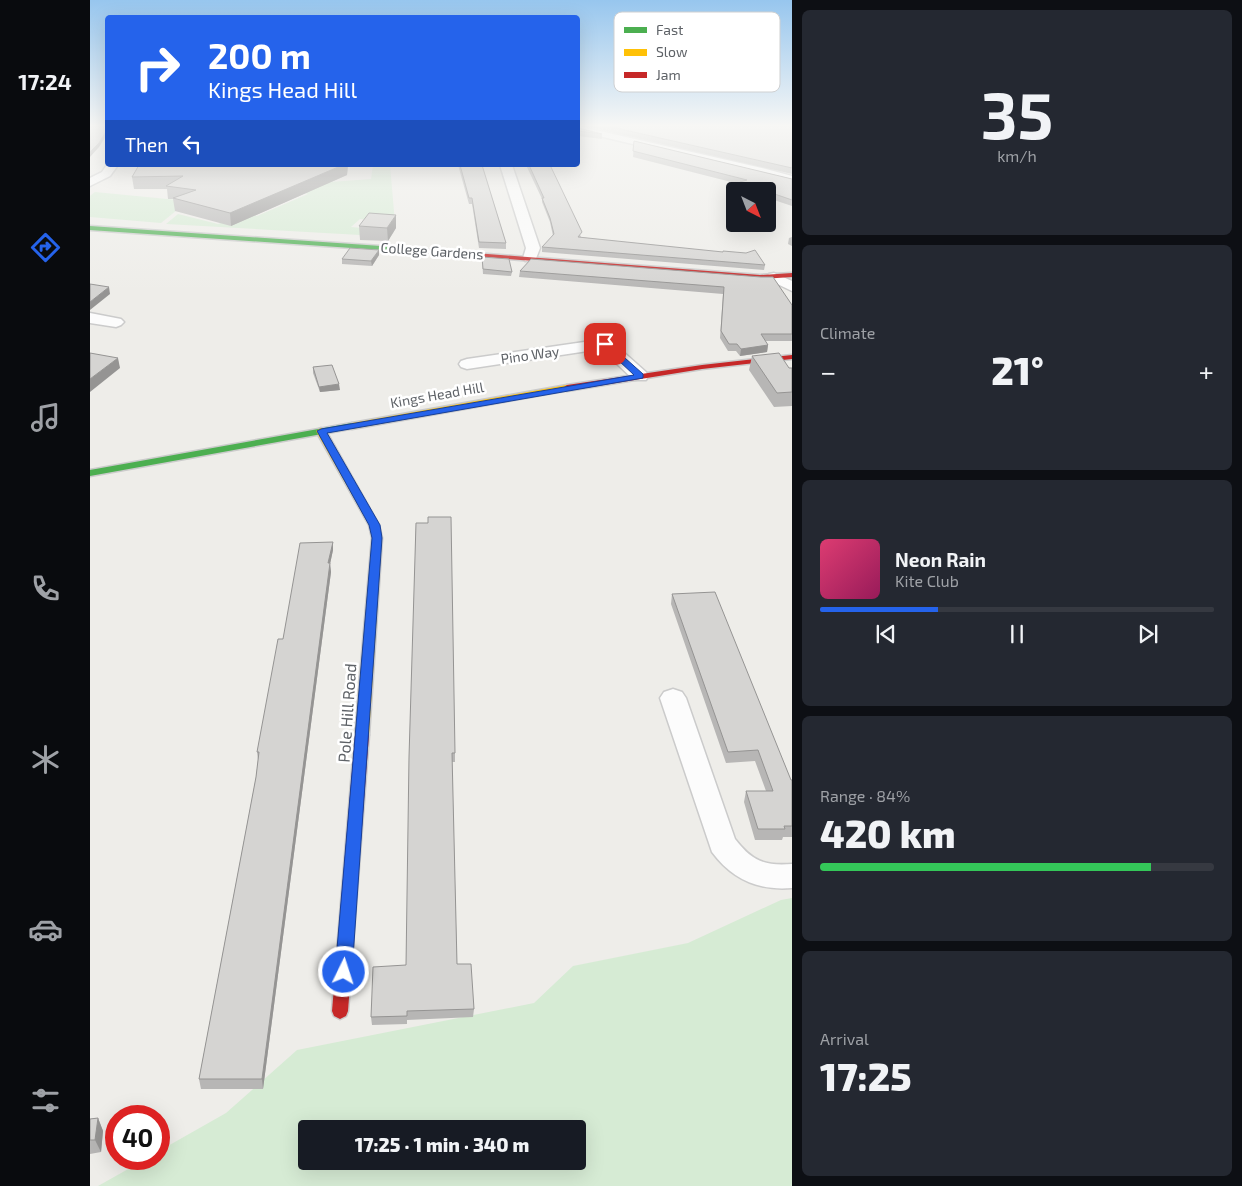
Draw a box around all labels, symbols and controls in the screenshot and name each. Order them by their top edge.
legend [614,12,780,92]
text: Fast [656,21,683,38]
text: 200 m [208,34,311,76]
icon: right [125,35,190,100]
text: Slow [656,43,688,60]
text: Jam [656,66,681,83]
text: 17:24 [18,68,72,94]
text: 35 [981,74,1053,152]
text: Kings Head Hill [208,76,357,102]
icon: left [178,130,206,158]
text: Then [125,133,168,156]
text: km/h [997,146,1037,165]
north arrow [726,182,776,232]
map controls [726,182,776,232]
icon: directions [28,230,63,265]
street label: College Gardens [380,238,484,263]
pin [584,323,626,365]
text: Climate [820,323,875,342]
icon: arrive [591,330,619,358]
street label: Pino Way [500,342,561,367]
text: 21° [991,347,1044,393]
text: − [820,354,836,388]
text: + [1199,354,1214,388]
street label: Kings Head Hill [389,378,486,411]
icon: music [28,400,63,435]
text: Neon Rain [895,548,986,571]
icon: phone [28,571,63,606]
text: Kite Club [895,571,959,590]
icon: previous [872,620,900,648]
icon: pause [1003,620,1031,648]
icon: next [1134,620,1162,648]
street label: Pole Hill Road [334,663,359,763]
icon: climate [28,742,63,777]
text: Range · 84% [820,786,910,805]
text: 420 km [820,810,956,856]
icon: car [28,912,63,947]
position arrow [317,945,369,997]
text: Arrival [820,1029,869,1048]
text: 17:25 [820,1053,911,1099]
icon: filters [28,1083,63,1118]
speed limit sign: 40 [105,1105,170,1170]
text: 17:25 · 1 min · 340 m [355,1133,529,1156]

